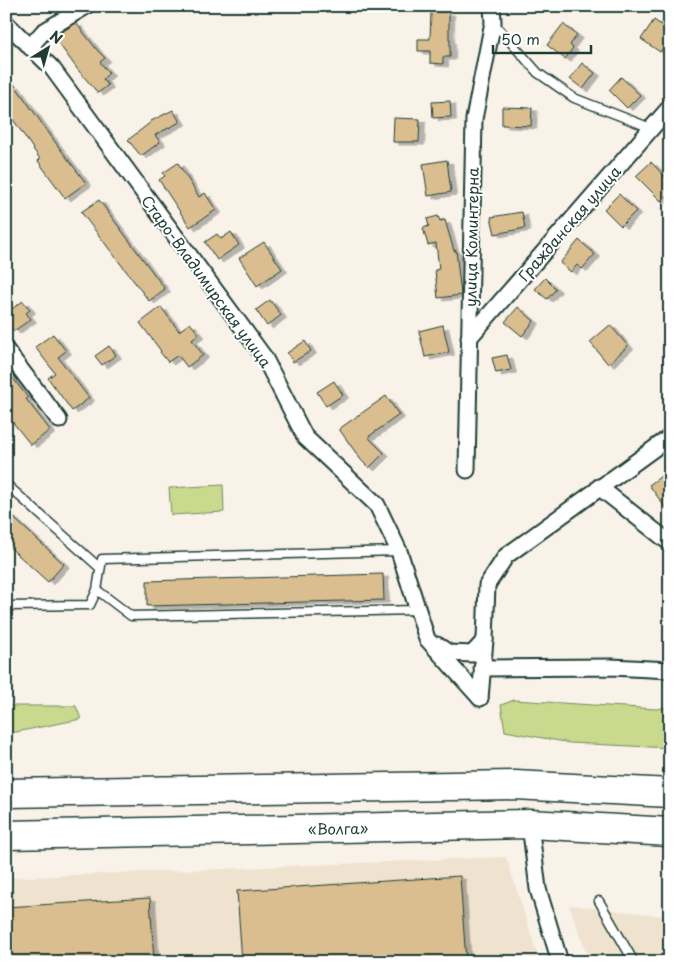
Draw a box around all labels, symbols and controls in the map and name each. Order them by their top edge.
north arrow [22,22,72,72]
scale bar [493,22,591,54]
text: N [45,25,67,49]
text: 50 m [501,27,540,50]
street label: Гражданская улица [512,160,626,286]
street label: улица Коминтерна [458,166,484,307]
street label: Старо-Владимирская улица [136,190,278,373]
street label: «Волга» [308,816,369,840]

